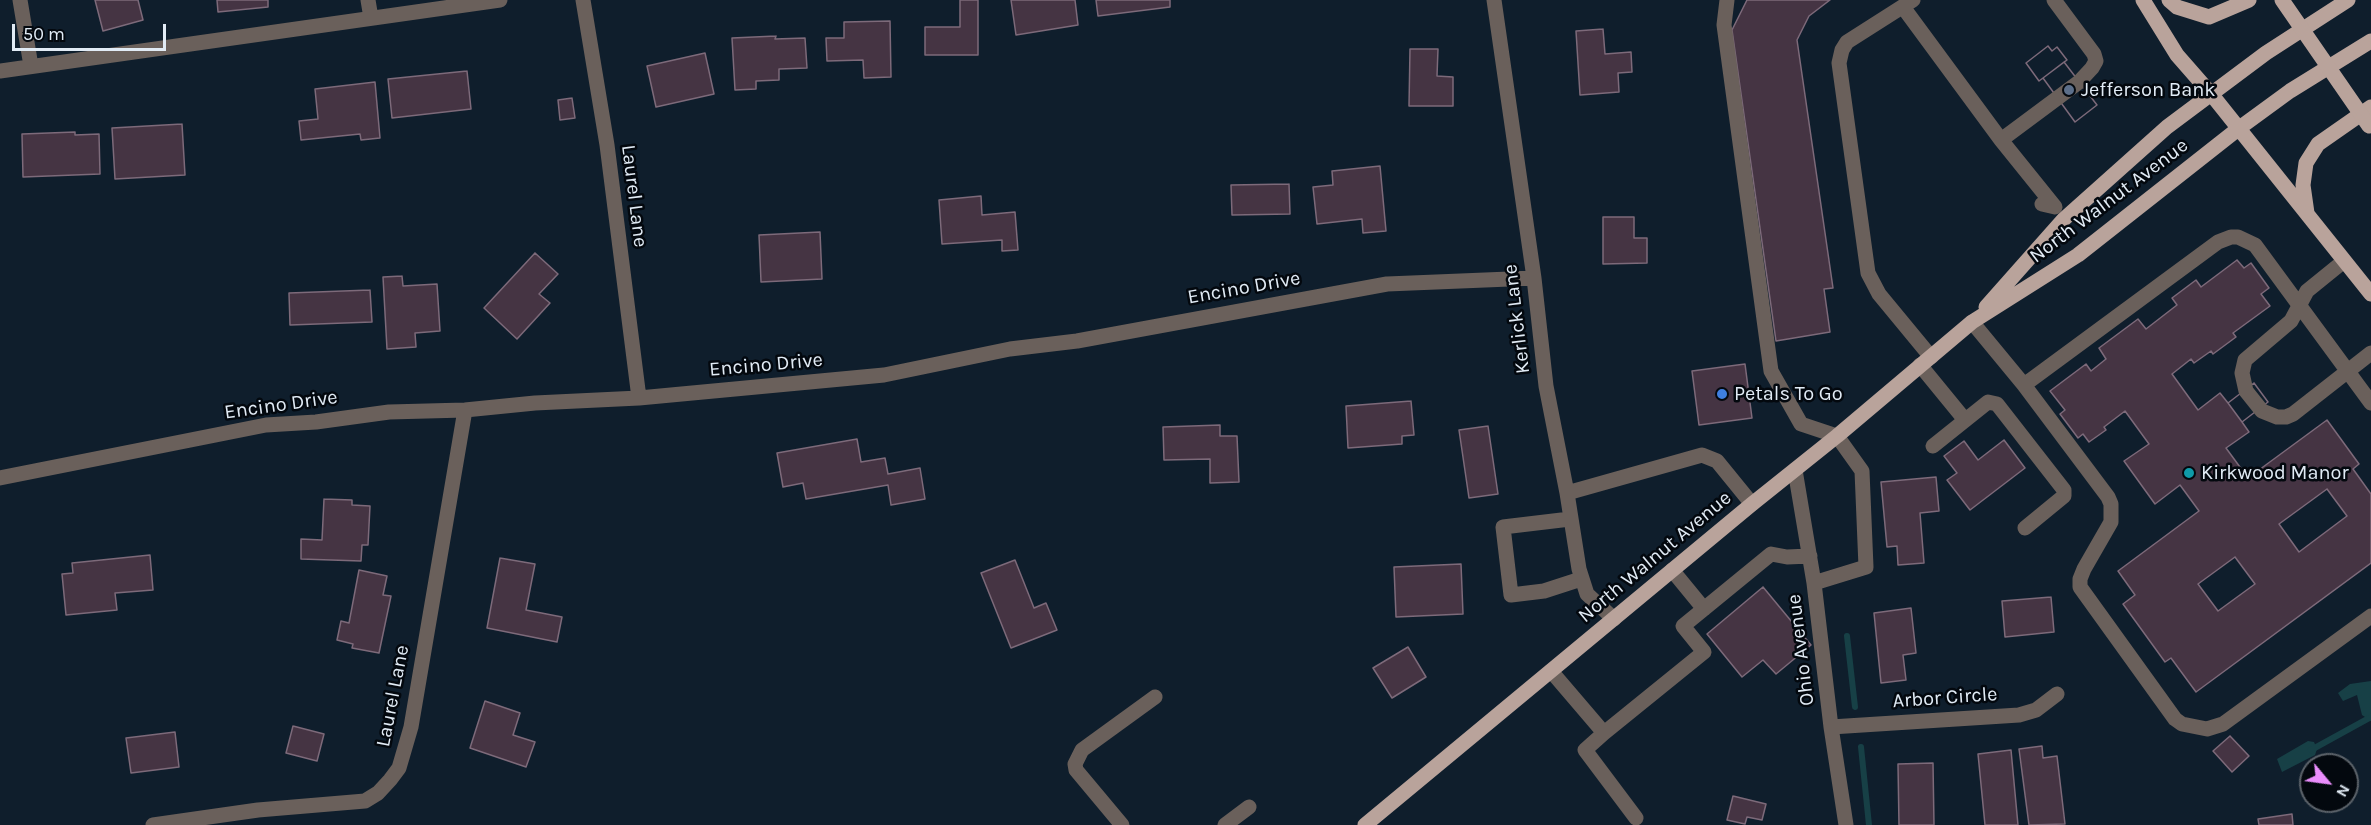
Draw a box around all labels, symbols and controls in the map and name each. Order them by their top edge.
scale bar [15,12,170,50]
text: 50 m [23,23,65,45]
place label: Jefferson Bank [2081,78,2216,102]
marker: Jefferson Bank [2062,83,2076,97]
street label: North Walnut Avenue [2025,134,2193,268]
street label: Laurel Lane [616,143,652,249]
street label: Kerlick Lane [1498,263,1536,375]
street label: Encino Drive [1186,266,1302,310]
street label: Encino Drive [708,348,824,382]
place label: Petals To Go [1734,382,1843,406]
street label: Encino Drive [223,385,339,425]
marker: Petals To Go [1715,387,1729,401]
place label: Kirkwood Manor [2201,461,2349,485]
marker: Kirkwood Manor [2182,466,2196,480]
street label: North Walnut Avenue [1574,486,1736,628]
street label: Ohio Avenue [1782,593,1820,707]
street label: Laurel Lane [371,643,415,749]
street label: Arbor Circle [1892,682,1998,714]
north arrow [2299,753,2359,813]
text: N [2332,781,2355,801]

